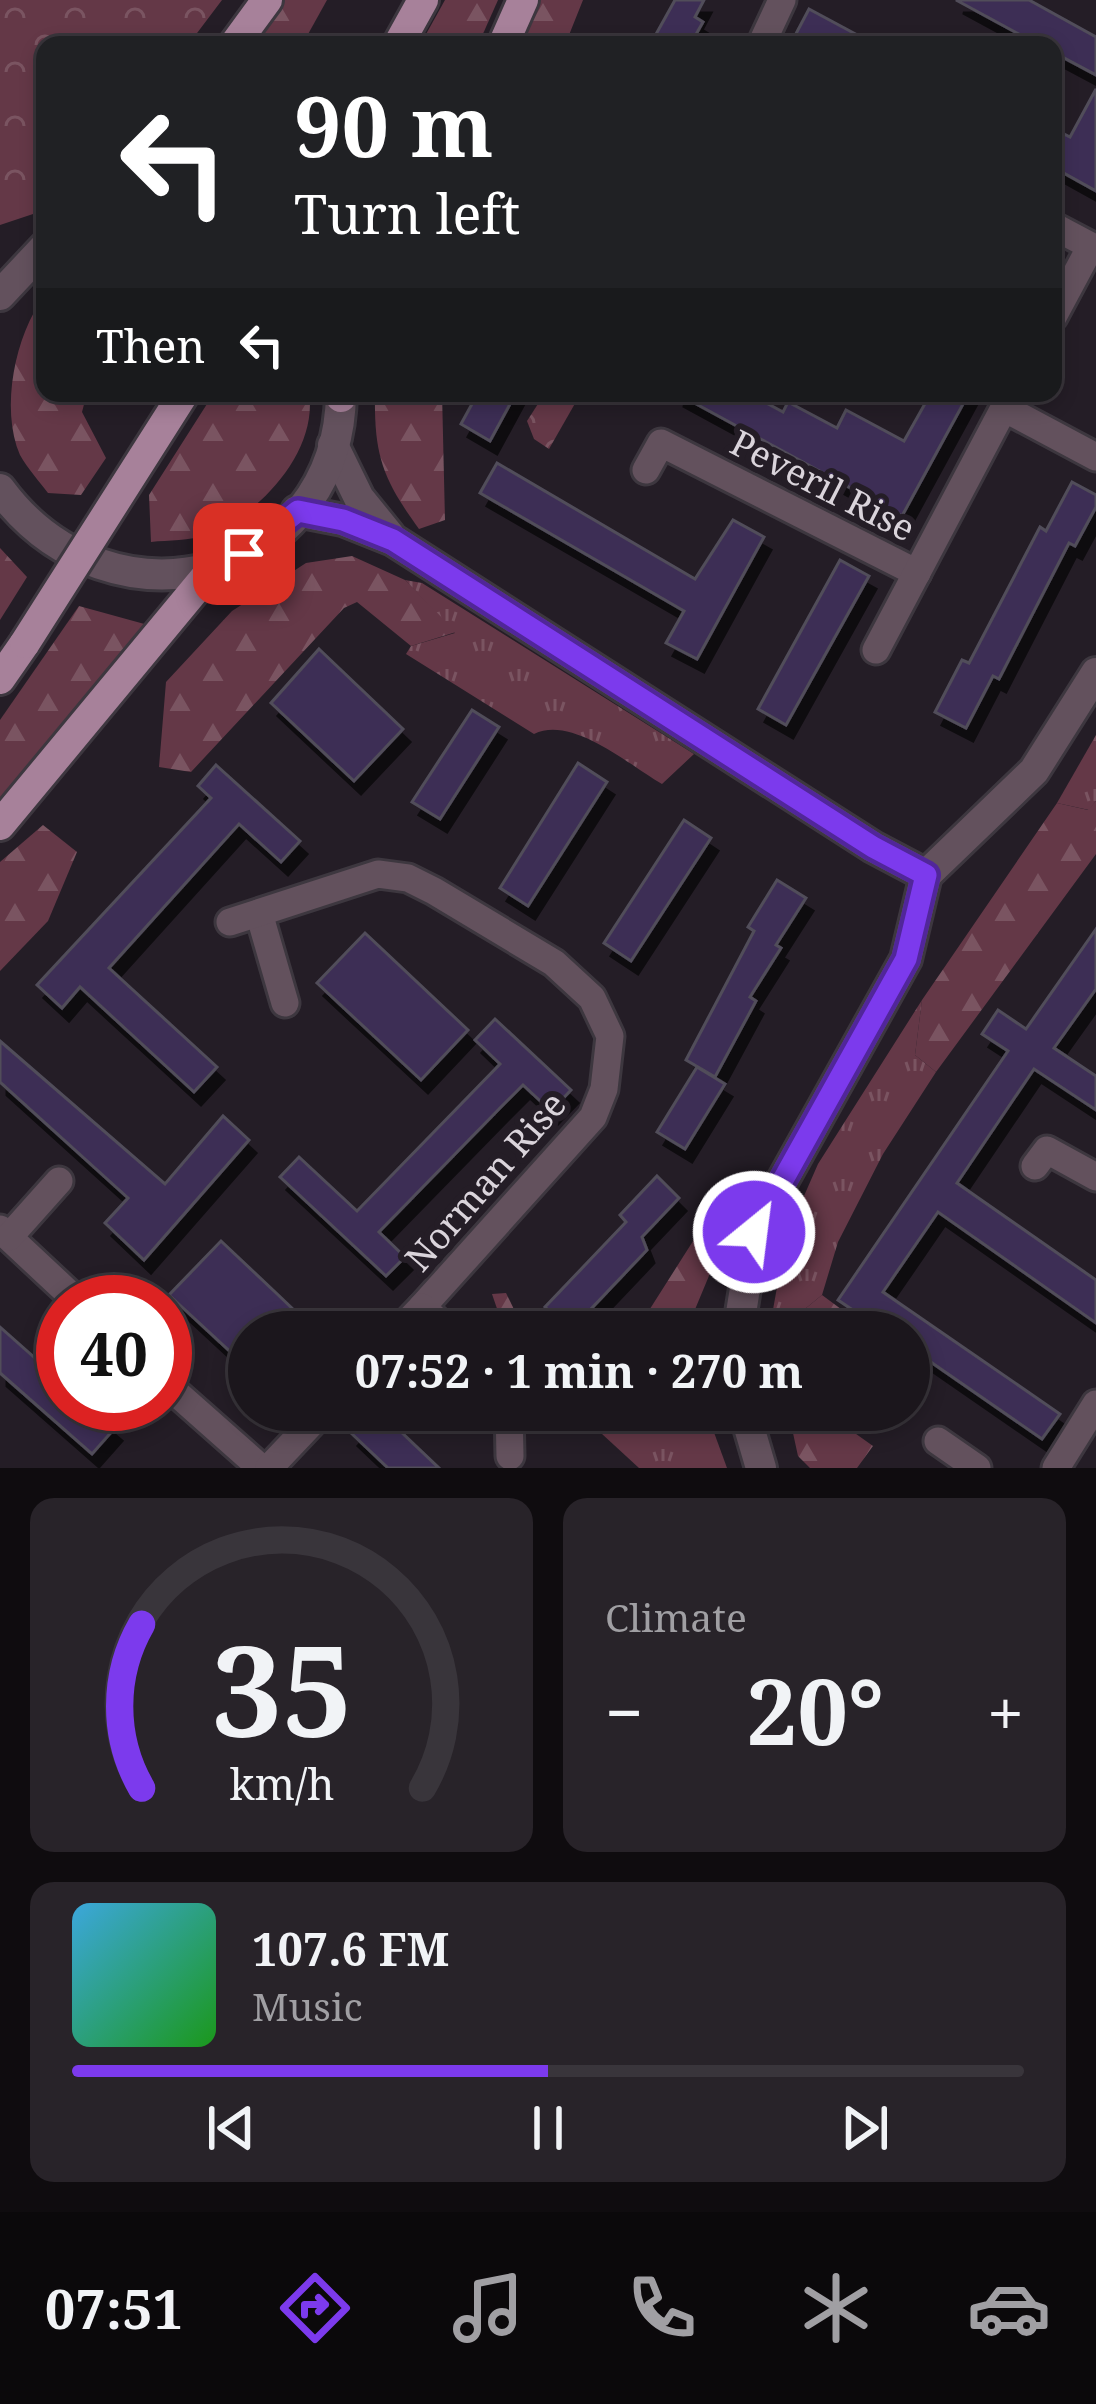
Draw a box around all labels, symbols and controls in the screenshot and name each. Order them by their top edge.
text: 90 m [294,67,494,182]
icon: left [96,84,252,240]
text: Turn left [294,176,520,250]
icon: left [229,312,295,378]
text: Then [96,315,205,376]
street label: Peveril Rise [722,418,924,552]
pin [193,503,295,605]
icon: arrive [211,521,277,587]
street label: Norman Rise [393,1081,577,1281]
position arrow [691,1169,817,1295]
speed limit sign: 40 [36,1275,192,1431]
text: 07:52 · 1 min · 270 m [355,1340,803,1401]
text: Climate [605,1590,747,1643]
text: 35 [211,1604,352,1774]
text: 20° [746,1649,884,1771]
text: − [605,1666,643,1756]
text: + [987,1666,1024,1756]
text: km/h [229,1754,334,1813]
text: 107.6 FM [252,1918,449,1979]
text: Music [252,1979,363,2032]
icon: previous [198,2095,264,2161]
icon: pause [515,2095,581,2161]
icon: next [832,2095,898,2161]
icon: directions [273,2266,357,2350]
icon: music [446,2266,530,2350]
icon: phone [620,2266,704,2350]
icon: climate [794,2266,878,2350]
icon: car [967,2266,1051,2350]
text: 07:51 [45,2271,183,2345]

